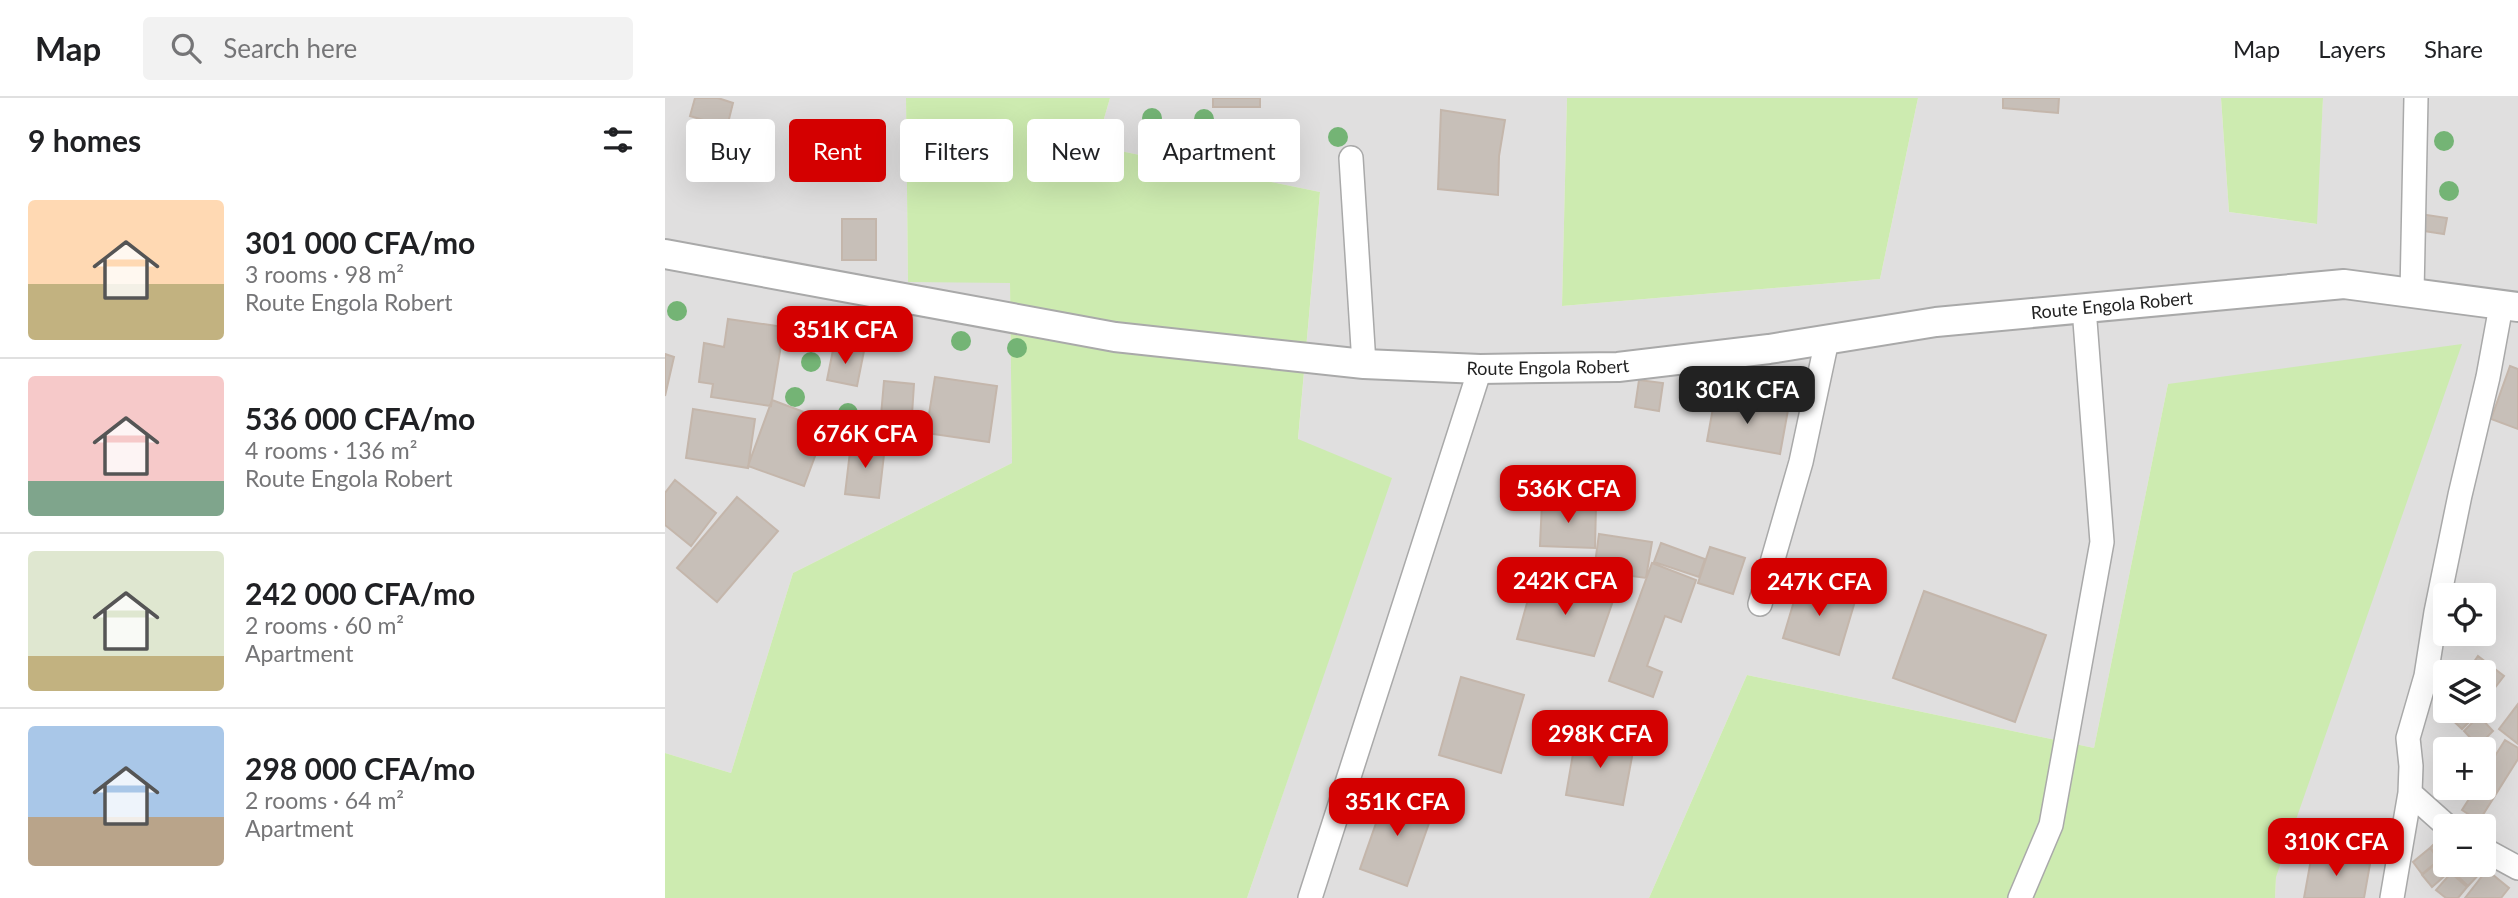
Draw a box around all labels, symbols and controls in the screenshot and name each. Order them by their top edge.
search box [143,17,633,80]
text: Map [35,28,101,68]
icon: search [167,29,205,67]
text: Search here [223,32,357,64]
text: Map [2233,34,2280,63]
text: Layers [2318,34,2386,63]
text: Share [2424,34,2483,63]
chip: Buy [686,119,775,182]
chip: Rent [789,119,886,182]
chip: Filters [900,119,1013,182]
chip: New [1027,119,1124,182]
chip: Apartment [1138,119,1300,182]
icon: filters [599,121,637,159]
text: 9 homes [28,122,141,158]
text: 301 000 CFA/mo [245,224,475,260]
icon: home [84,228,168,312]
text: 3 rooms · 98 m² [245,260,404,288]
street label: Route Engola Robert [2030,286,2194,323]
text: Route Engola Robert [245,288,452,316]
pin: 351K CFA [773,306,917,366]
text: 351K CFA [793,315,897,343]
street label: Route Engola Robert [1466,354,1631,379]
pin: 301K CFA [1675,366,1819,426]
text: 301K CFA [1695,375,1799,403]
text: 536 000 CFA/mo [245,400,475,436]
icon: home [84,404,168,488]
pin: 676K CFA [793,410,937,470]
text: 676K CFA [813,419,917,447]
text: 4 rooms · 136 m² [245,436,417,464]
text: Route Engola Robert [245,464,452,492]
pin: 536K CFA [1496,466,1640,525]
text: 536K CFA [1516,474,1620,502]
pin: 242K CFA [1493,558,1637,617]
pin: 247K CFA [1747,559,1891,618]
text: 242K CFA [1513,566,1617,594]
text: 247K CFA [1767,567,1871,595]
text: 242 000 CFA/mo [245,575,475,611]
icon: home [84,579,168,663]
map controls [2433,583,2496,877]
button: locate [2433,583,2496,646]
text: 2 rooms · 60 m² [245,611,404,639]
text: Apartment [245,639,353,667]
button: layers [2433,660,2496,723]
pin: 298K CFA [1528,710,1672,770]
text: 298K CFA [1548,719,1652,747]
button: + [2433,737,2496,800]
text: 298 000 CFA/mo [245,750,475,786]
icon: home [84,754,168,838]
pin: 351K CFA [1325,778,1469,838]
text: 2 rooms · 64 m² [245,786,404,814]
text: 351K CFA [1345,787,1449,815]
text: Apartment [245,814,353,842]
button: − [2433,814,2496,877]
pin: 310K CFA [2264,818,2408,878]
text: 310K CFA [2284,827,2388,855]

